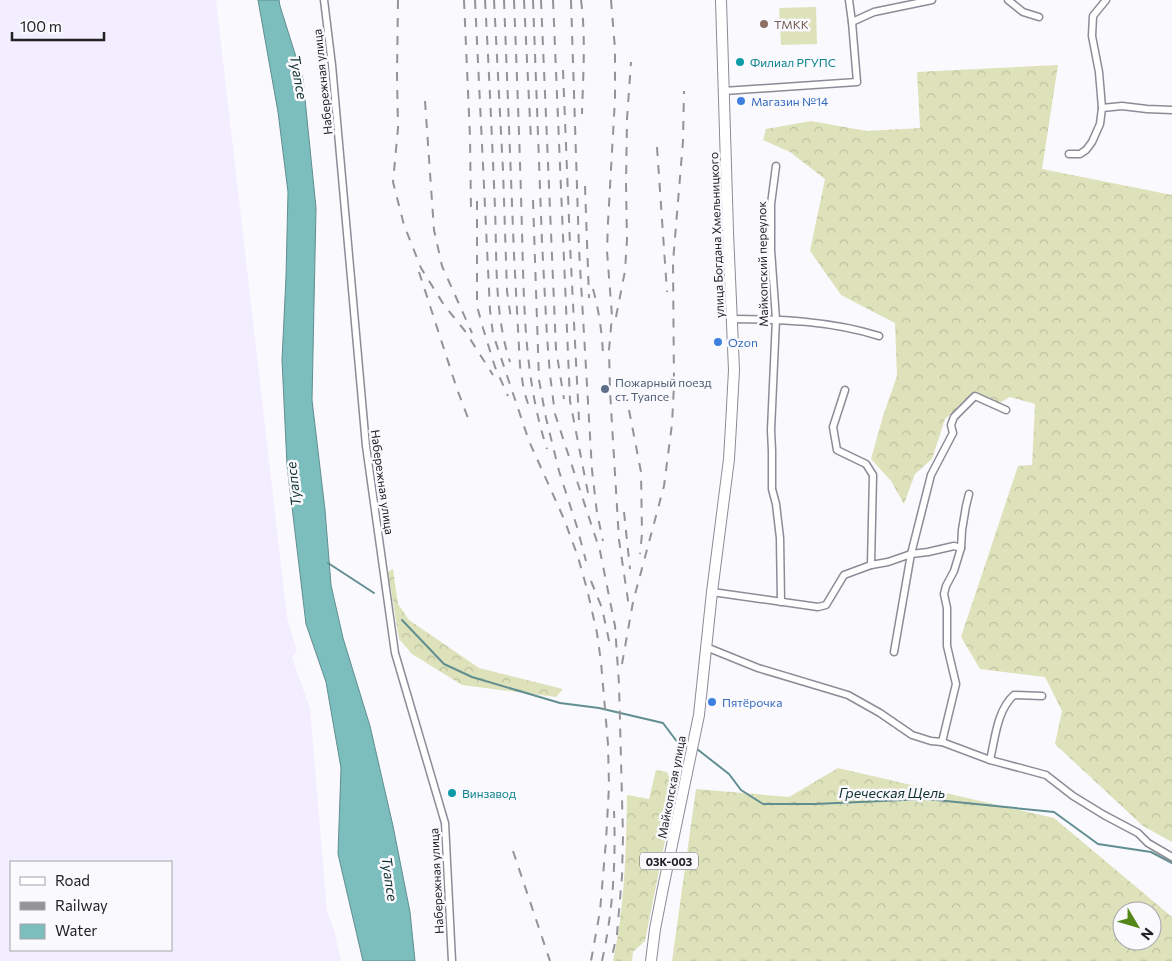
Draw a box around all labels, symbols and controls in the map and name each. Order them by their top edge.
scale bar [12,10,105,42]
text: 100 m [20,17,62,35]
place label: ТМКК [774,17,809,31]
marker: ТМКК [758,18,770,30]
street label: Набережная улица [309,28,335,136]
water label: Туапсе [287,53,311,101]
place label: Филиал РГУПС [750,55,836,69]
marker: Филиал РГУПС [734,56,746,68]
place label: Магазин №14 [751,94,828,108]
marker: Магазин №14 [735,95,747,107]
street label: улица Богдана Хмельницкого [706,152,726,318]
street label: Майкопский переулок [754,200,770,327]
place label: Ozon [728,335,758,349]
marker: Ozon [712,336,724,348]
place label: Пожарный поезд ст. Туапсе [615,375,711,403]
marker: Пожарный поезд ст. Туапсе [599,383,611,395]
street label: Набережная улица [369,428,397,536]
water label: Туапсе [282,460,304,507]
place label: Пятёрочка [722,695,782,709]
marker: Пятёрочка [706,696,718,708]
street label: Майкопская улица [654,734,688,840]
water label: Греческая Щель [839,784,945,801]
place label: Винзавод [462,786,516,800]
marker: Винзавод [446,787,458,799]
street label: Набережная улица [426,828,446,934]
road number: 03К-003 [640,852,698,869]
water label: Туапсе [378,856,402,903]
legend [10,861,172,951]
text: Road [55,871,90,889]
text: Railway [55,896,108,914]
north arrow [1112,901,1162,951]
text: Water [55,921,97,939]
text: N [1138,925,1158,944]

